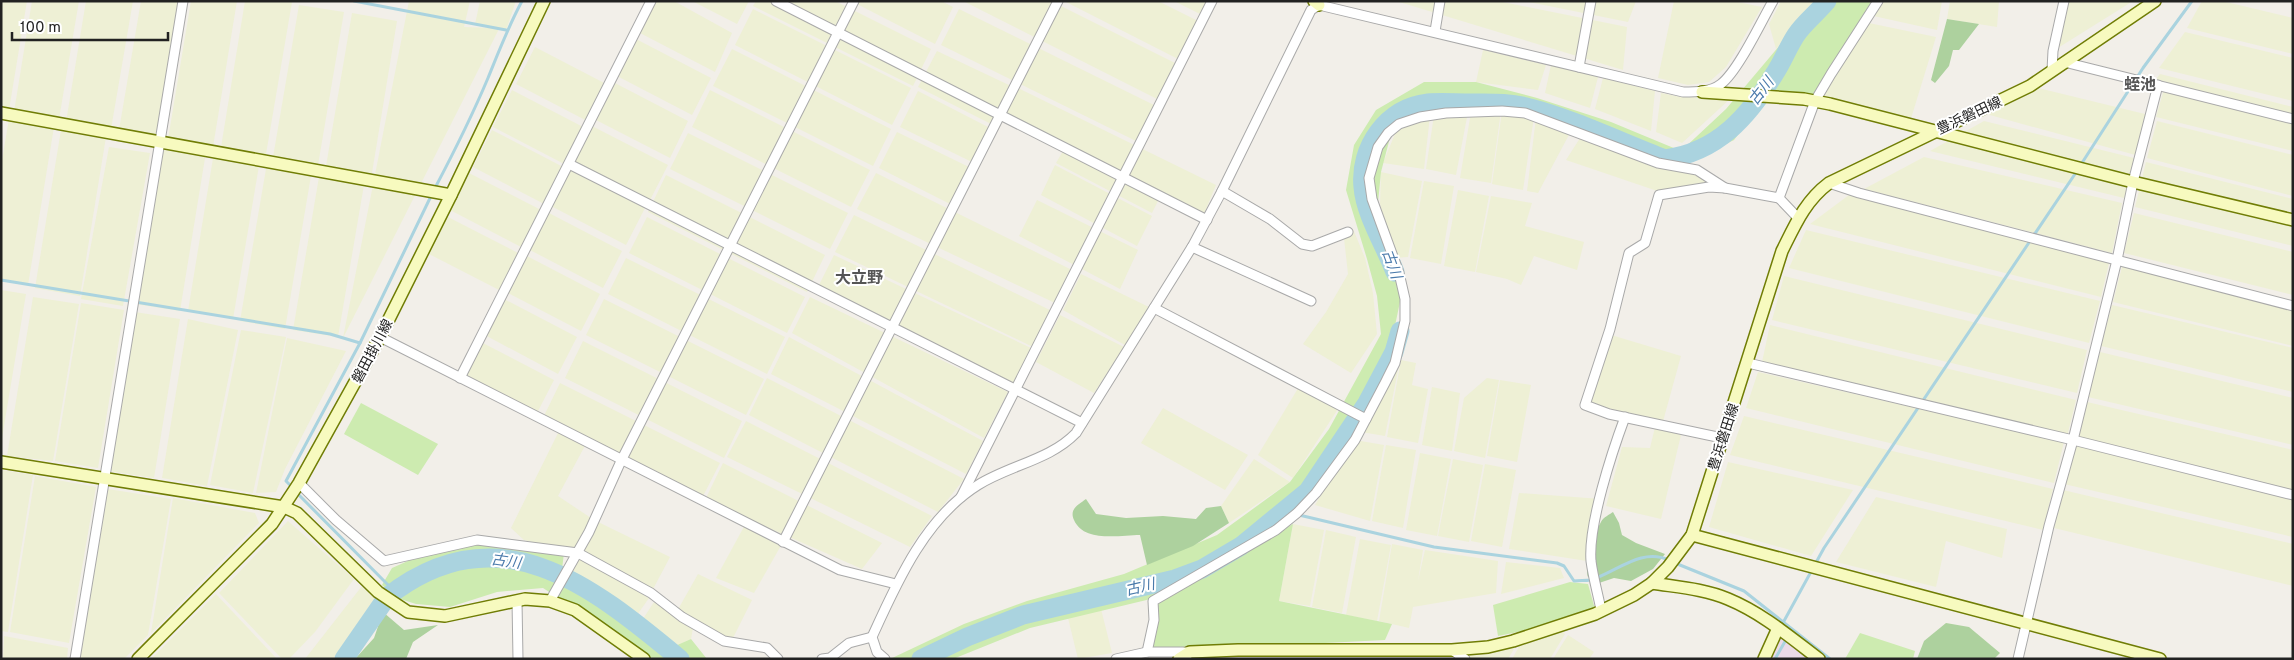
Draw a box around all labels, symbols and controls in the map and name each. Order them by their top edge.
scale bar [12,10,169,42]
text: 100 m [20,19,61,38]
water label: 古川 [1745,73,1780,110]
district label: 蛭池 [2124,76,2156,96]
street label: 豊浜磐田線 [1934,94,2005,139]
water label: 古川 [1377,247,1405,284]
district label: 大立野 [835,269,883,289]
street label: 磐田掛川線 [349,316,397,387]
street label: 豊浜磐田線 [1706,402,1743,473]
water label: 古川 [490,551,524,574]
water label: 古川 [1124,575,1159,601]

